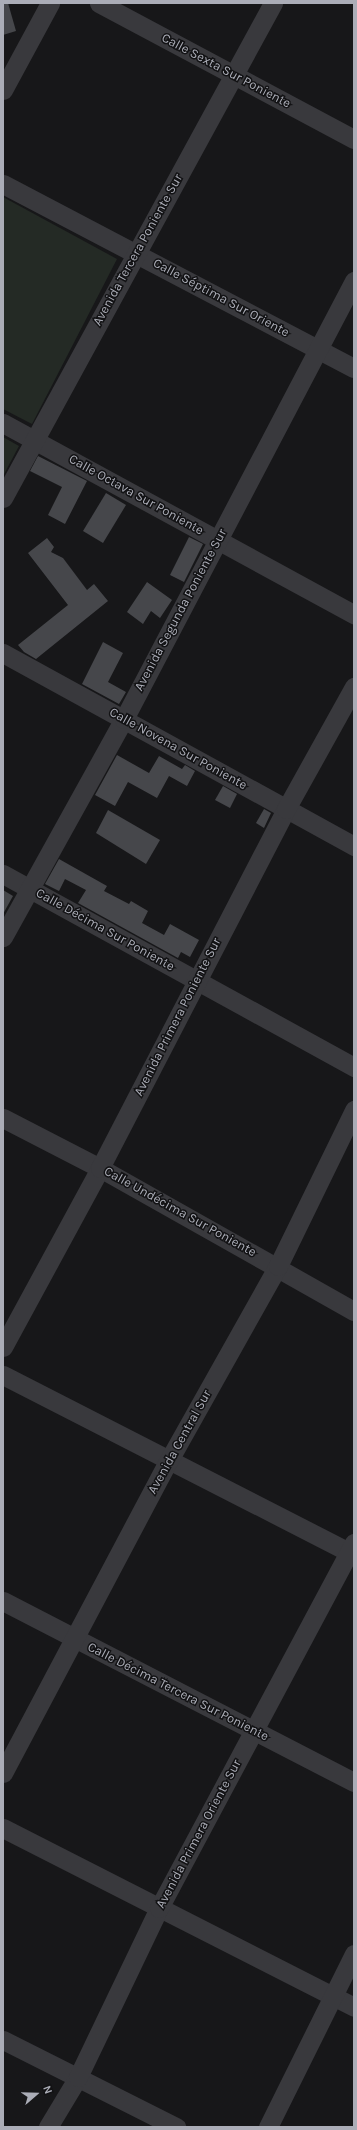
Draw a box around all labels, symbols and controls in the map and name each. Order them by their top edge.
street label: Calle Sexta Sur Poniente [159,30,293,112]
street label: Avenida Tercera Poniente Sur [90,171,186,329]
street label: Calle Séptima Sur Oriente [150,255,292,341]
street label: Calle Octava Sur Poniente [66,451,206,539]
street label: Avenida Segunda Poniente Sur [132,526,230,694]
street label: Calle Novena Sur Poniente [106,705,250,793]
street label: Calle Décima Sur Poniente [33,885,177,975]
street label: Avenida Primera Poniente Sur [131,935,225,1099]
street label: Calle Undécima Sur Poniente [101,1164,259,1260]
street label: Avenida Central Sur [145,1387,215,1497]
street label: Calle Décima Tercera Sur Poniente [85,1639,271,1745]
street label: Avenida Primera Oriente Sur [153,1757,245,1911]
north arrow [16,2074,56,2114]
text: N [40,2084,55,2096]

